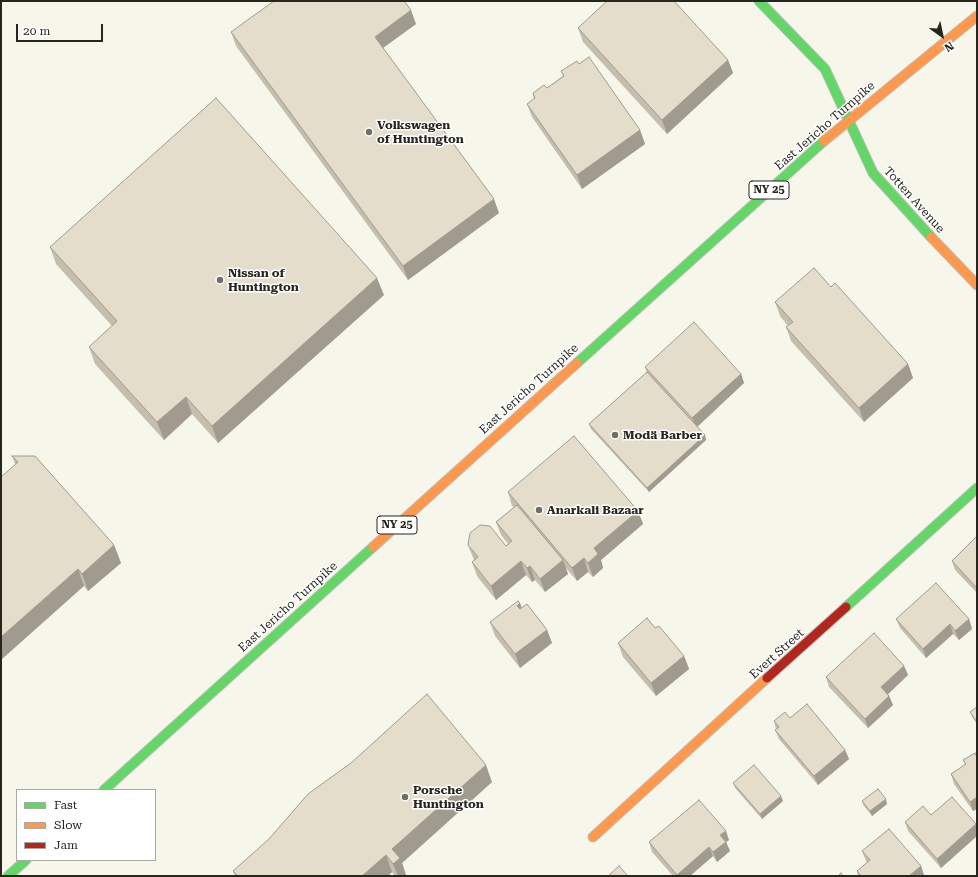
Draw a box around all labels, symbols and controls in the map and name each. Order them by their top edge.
scale bar [18,16,105,42]
north arrow [922,16,962,56]
text: 20 m [23,24,50,38]
text: N [942,39,956,54]
street label: East Jericho Turnpike [772,79,878,173]
place label: Volkswagen of Huntington [377,118,464,146]
marker: Volkswagen of Huntington [364,127,374,137]
street label: Totten Avenue [881,164,947,236]
road number: NY 25 [749,181,789,199]
place label: Nissan of Huntington [228,266,299,294]
marker: Nissan of Huntington [215,275,225,285]
street label: East Jericho Turnpike [477,341,581,437]
place label: Modä Barber [623,428,702,442]
marker: Modä Barber [610,430,620,440]
place label: Anarkali Bazaar [547,503,644,517]
marker: Anarkali Bazaar [534,505,544,515]
road number: NY 25 [377,516,417,534]
street label: East Jericho Turnpike [236,559,340,655]
street label: Evert Street [747,626,807,682]
place label: Porsche Huntington [413,783,484,811]
legend [16,789,156,861]
marker: Porsche Huntington [400,792,410,802]
text: Fast [54,798,77,812]
text: Slow [54,818,82,832]
text: Jam [54,838,78,852]

